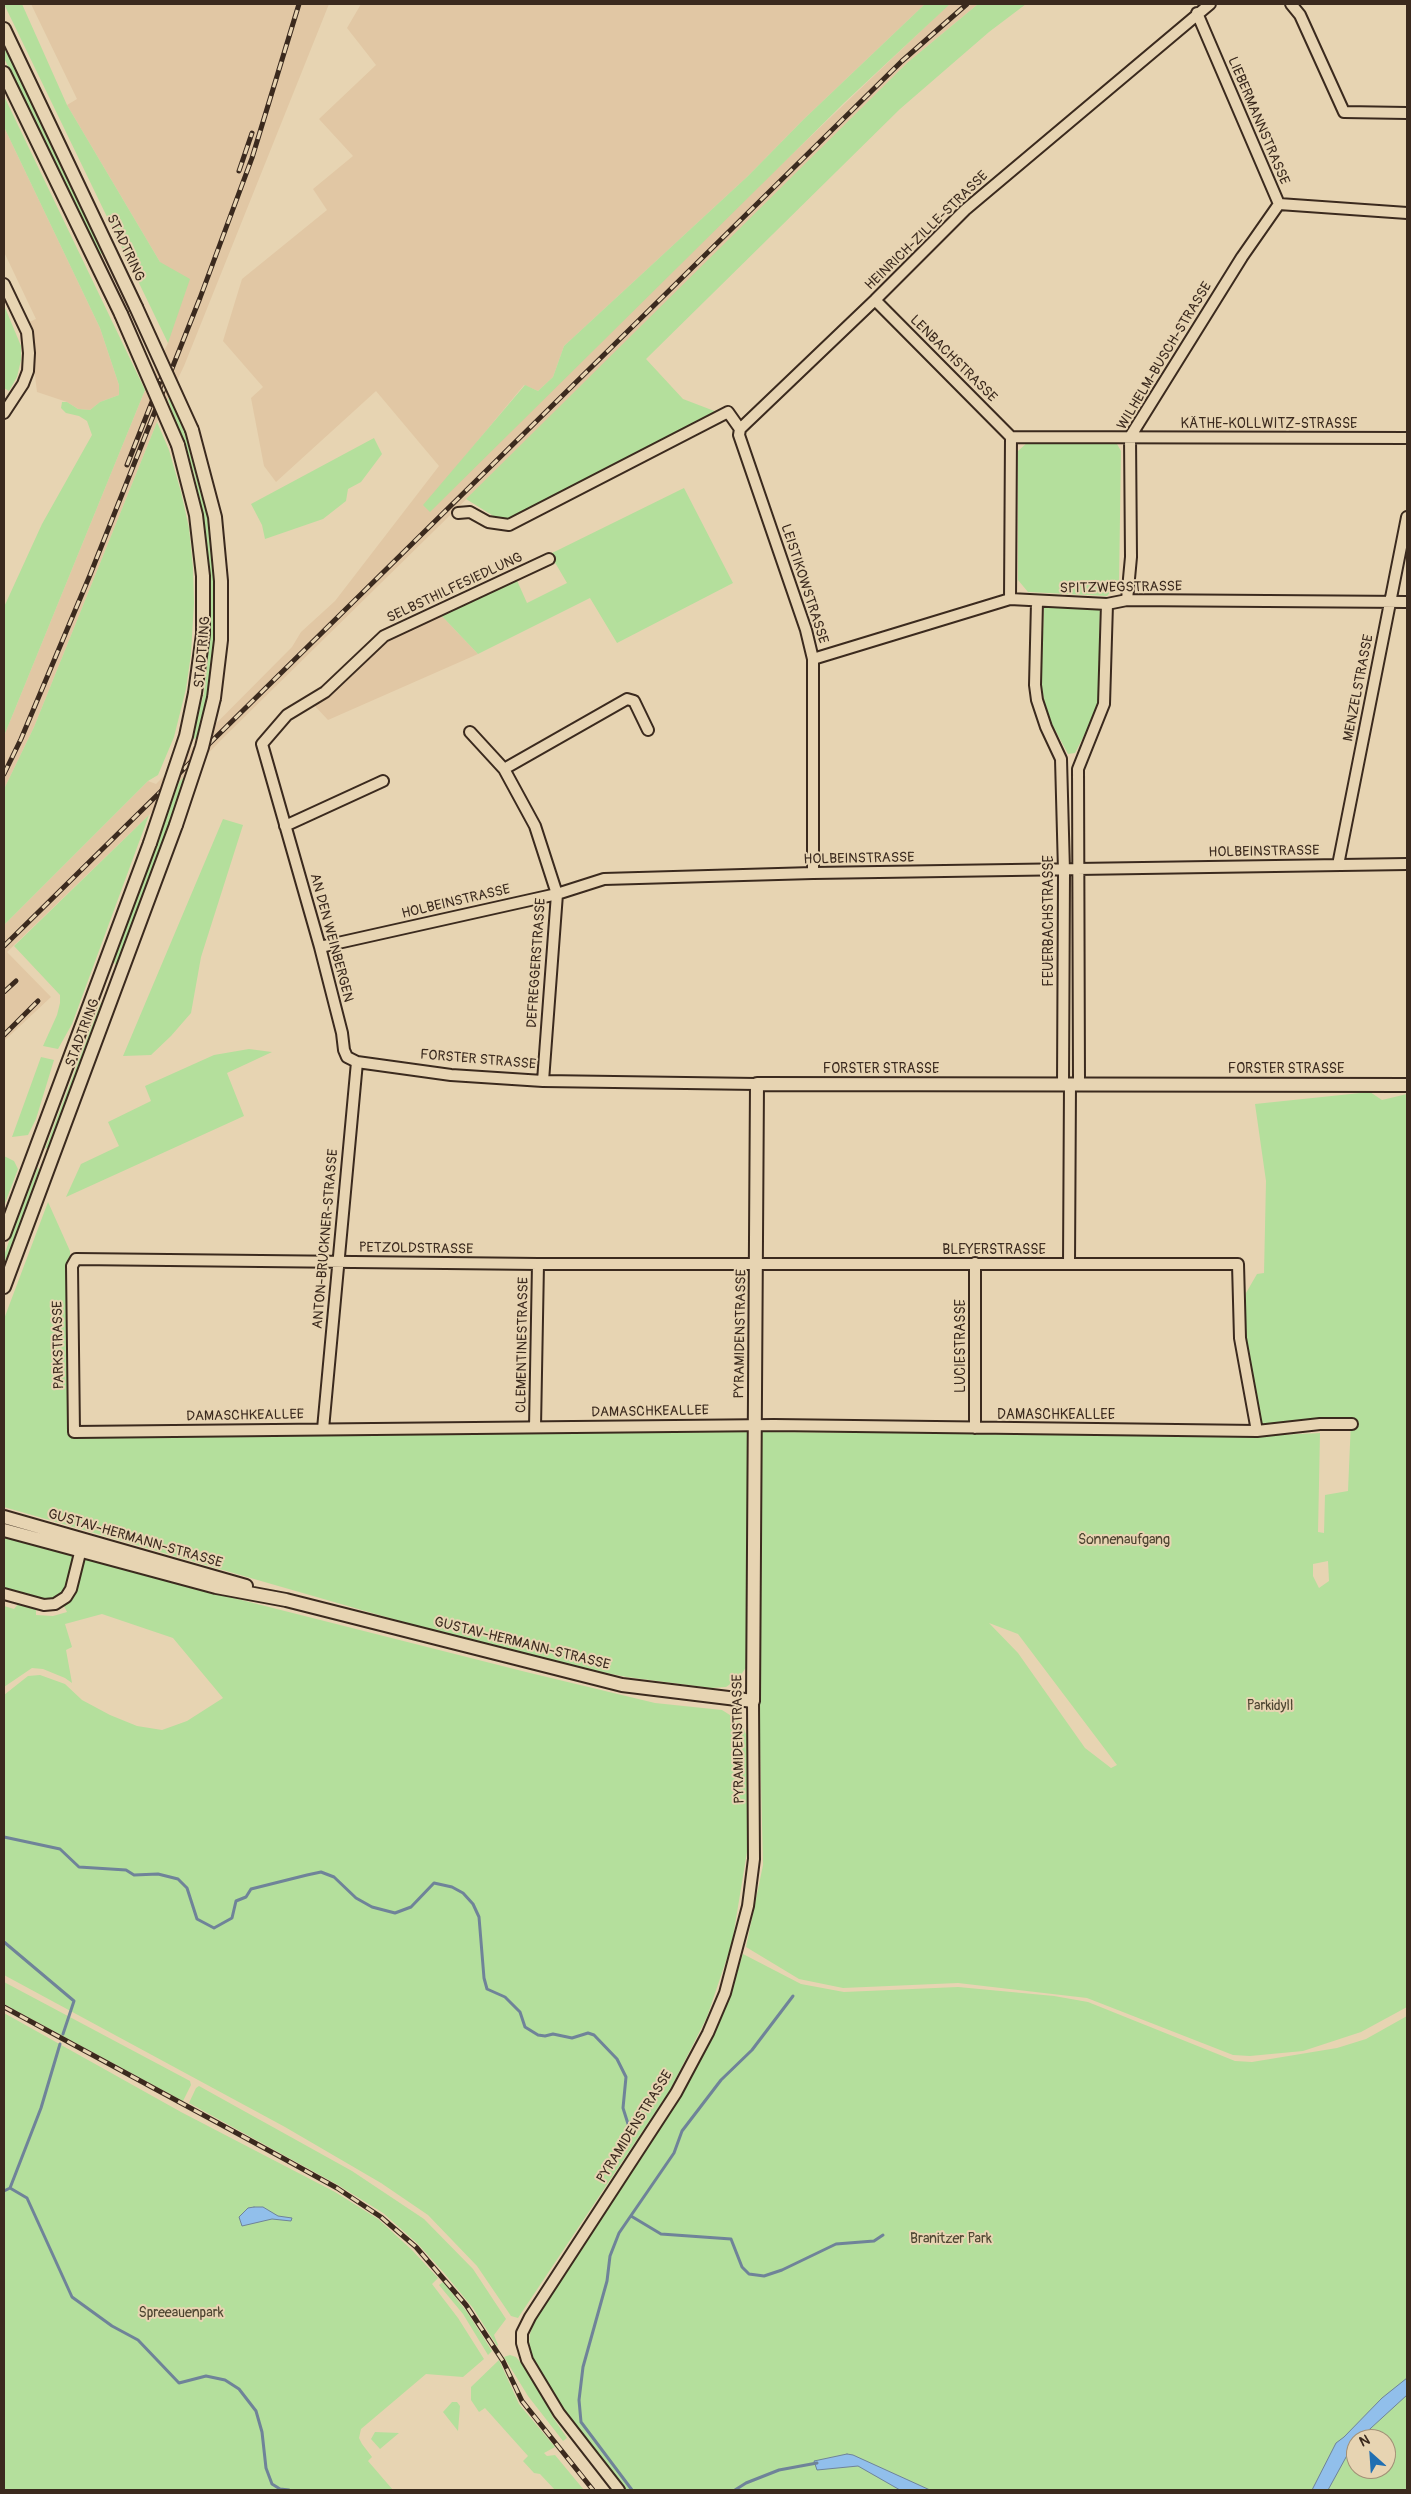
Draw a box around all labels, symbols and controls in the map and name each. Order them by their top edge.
street label: LIEBERMANNSTRASSE [1223,55,1293,187]
street label: HEINRICH-ZILLE-STRASSE [862,168,992,294]
street label: STADTRING [102,212,148,284]
street label: WILHELM-BUSCH-STRASSE [1114,279,1216,433]
street label: LENBACHSTRASSE [906,312,1000,406]
street label: KÄTHE-KOLLWITZ-STRASSE [1181,416,1357,432]
street label: LEISTIKOWSTRASSE [777,522,831,646]
street label: SELBSTHILFESIEDLUNG [385,549,525,627]
street label: SPITZWEGSTRASSE [1060,579,1182,597]
street label: STADTRING [191,615,215,689]
street label: MENZELSTRASSE [1340,633,1378,743]
street label: HOLBEINSTRASSE [1208,843,1320,861]
street label: HOLBEINSTRASSE [803,850,915,868]
street label: FEUERBACHSTRASSE [1041,855,1057,987]
street label: AN DEN WEINBERGEN [306,872,356,1004]
street label: HOLBEINSTRASSE [400,881,512,923]
street label: DEFREGGERSTRASSE [524,897,550,1029]
street label: STADTRING [62,996,104,1070]
street label: FORSTER STRASSE [419,1047,537,1073]
street label: FORSTER STRASSE [823,1061,939,1077]
street label: FORSTER STRASSE [1228,1061,1344,1077]
street label: ANTON-BRUCKNER-STRASSE [310,1148,342,1330]
street label: PETZOLDSTRASSE [359,1240,473,1258]
street label: BLEYERSTRASSE [942,1242,1046,1258]
street label: PYRAMIDENSTRASSE [731,1269,751,1399]
street label: CLEMENTINESTRASSE [513,1277,533,1413]
street label: LUCIESTRASSE [953,1299,969,1393]
street label: PARKSTRASSE [50,1301,68,1389]
street label: DAMASCHKEALLEE [591,1403,709,1421]
street label: DAMASCHKEALLEE [186,1407,304,1425]
street label: DAMASCHKEALLEE [997,1407,1115,1423]
street label: GUSTAV-HERMANN-STRASSE [46,1506,224,1572]
park label: Sonnenaufgang [1078,1532,1170,1548]
street label: GUSTAV-HERMANN-STRASSE [432,1614,612,1674]
street label: PYRAMIDENSTRASSE [729,1674,749,1804]
park label: Parkidyll [1247,1698,1293,1714]
street label: PYRAMIDENSTRASSE [594,2068,676,2186]
park label: Branitzer Park [910,2231,992,2247]
park label: Spreeauenpark [138,2305,224,2321]
north arrow [1346,2429,1396,2479]
text: N [1357,2431,1373,2451]

